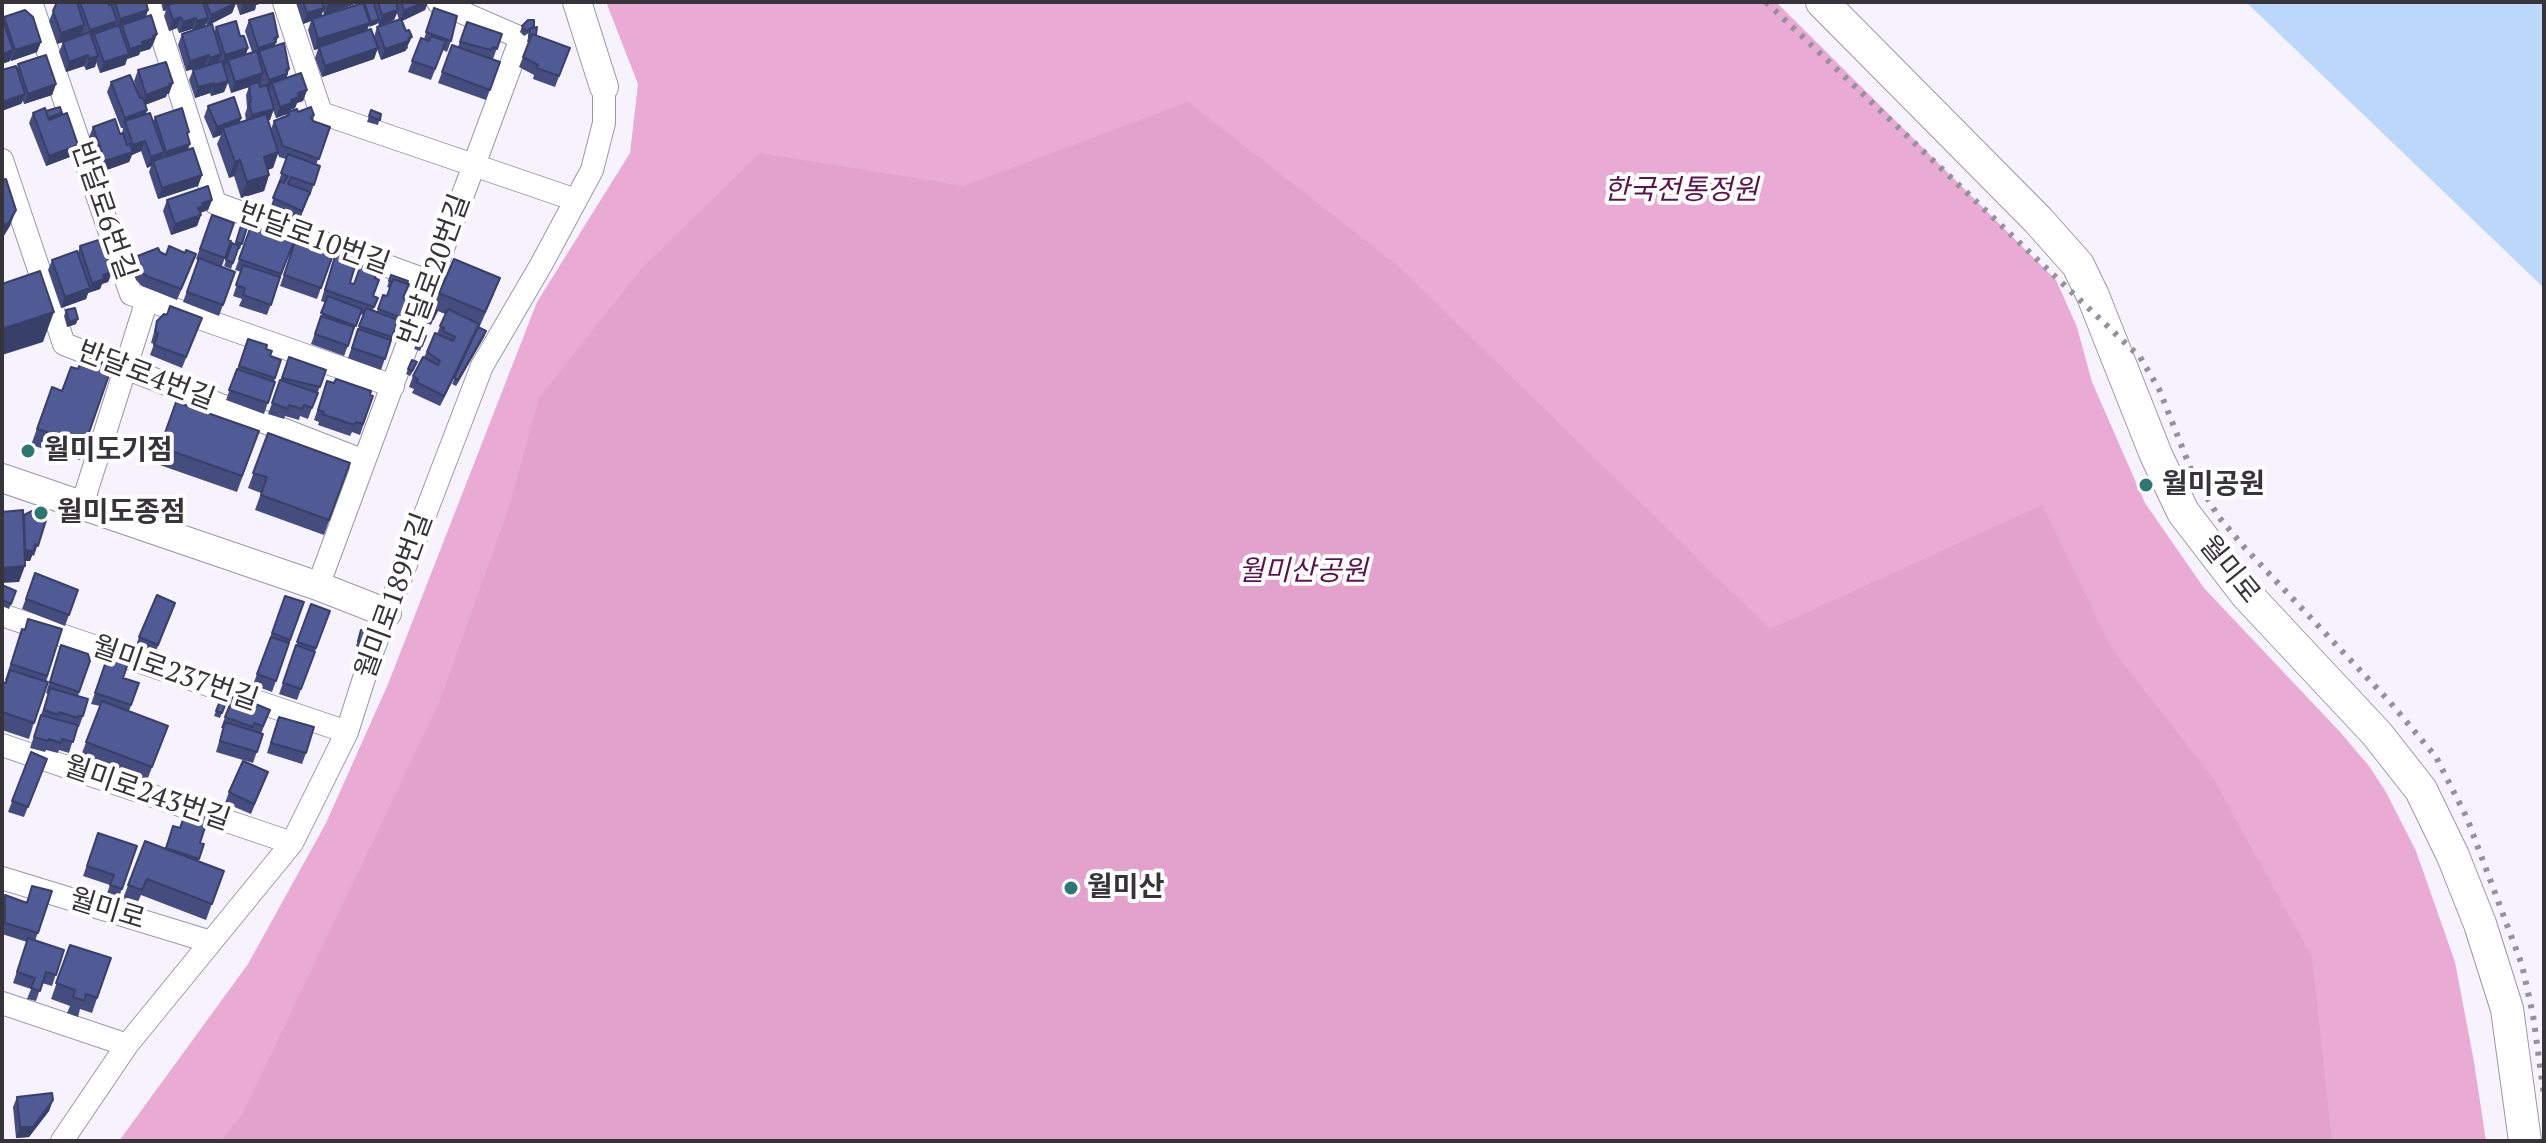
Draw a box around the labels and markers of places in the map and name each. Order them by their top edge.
place label: 월미도기점 [44,434,173,468]
marker: 월미도기점 [19,442,37,460]
place label: 월미공원 [2162,468,2265,502]
marker: 월미공원 [2137,476,2155,494]
place label: 월미도종점 [57,496,186,530]
marker: 월미도종점 [32,504,50,522]
place label: 월미산 [1087,871,1164,905]
marker: 월미산 [1062,879,1080,897]

